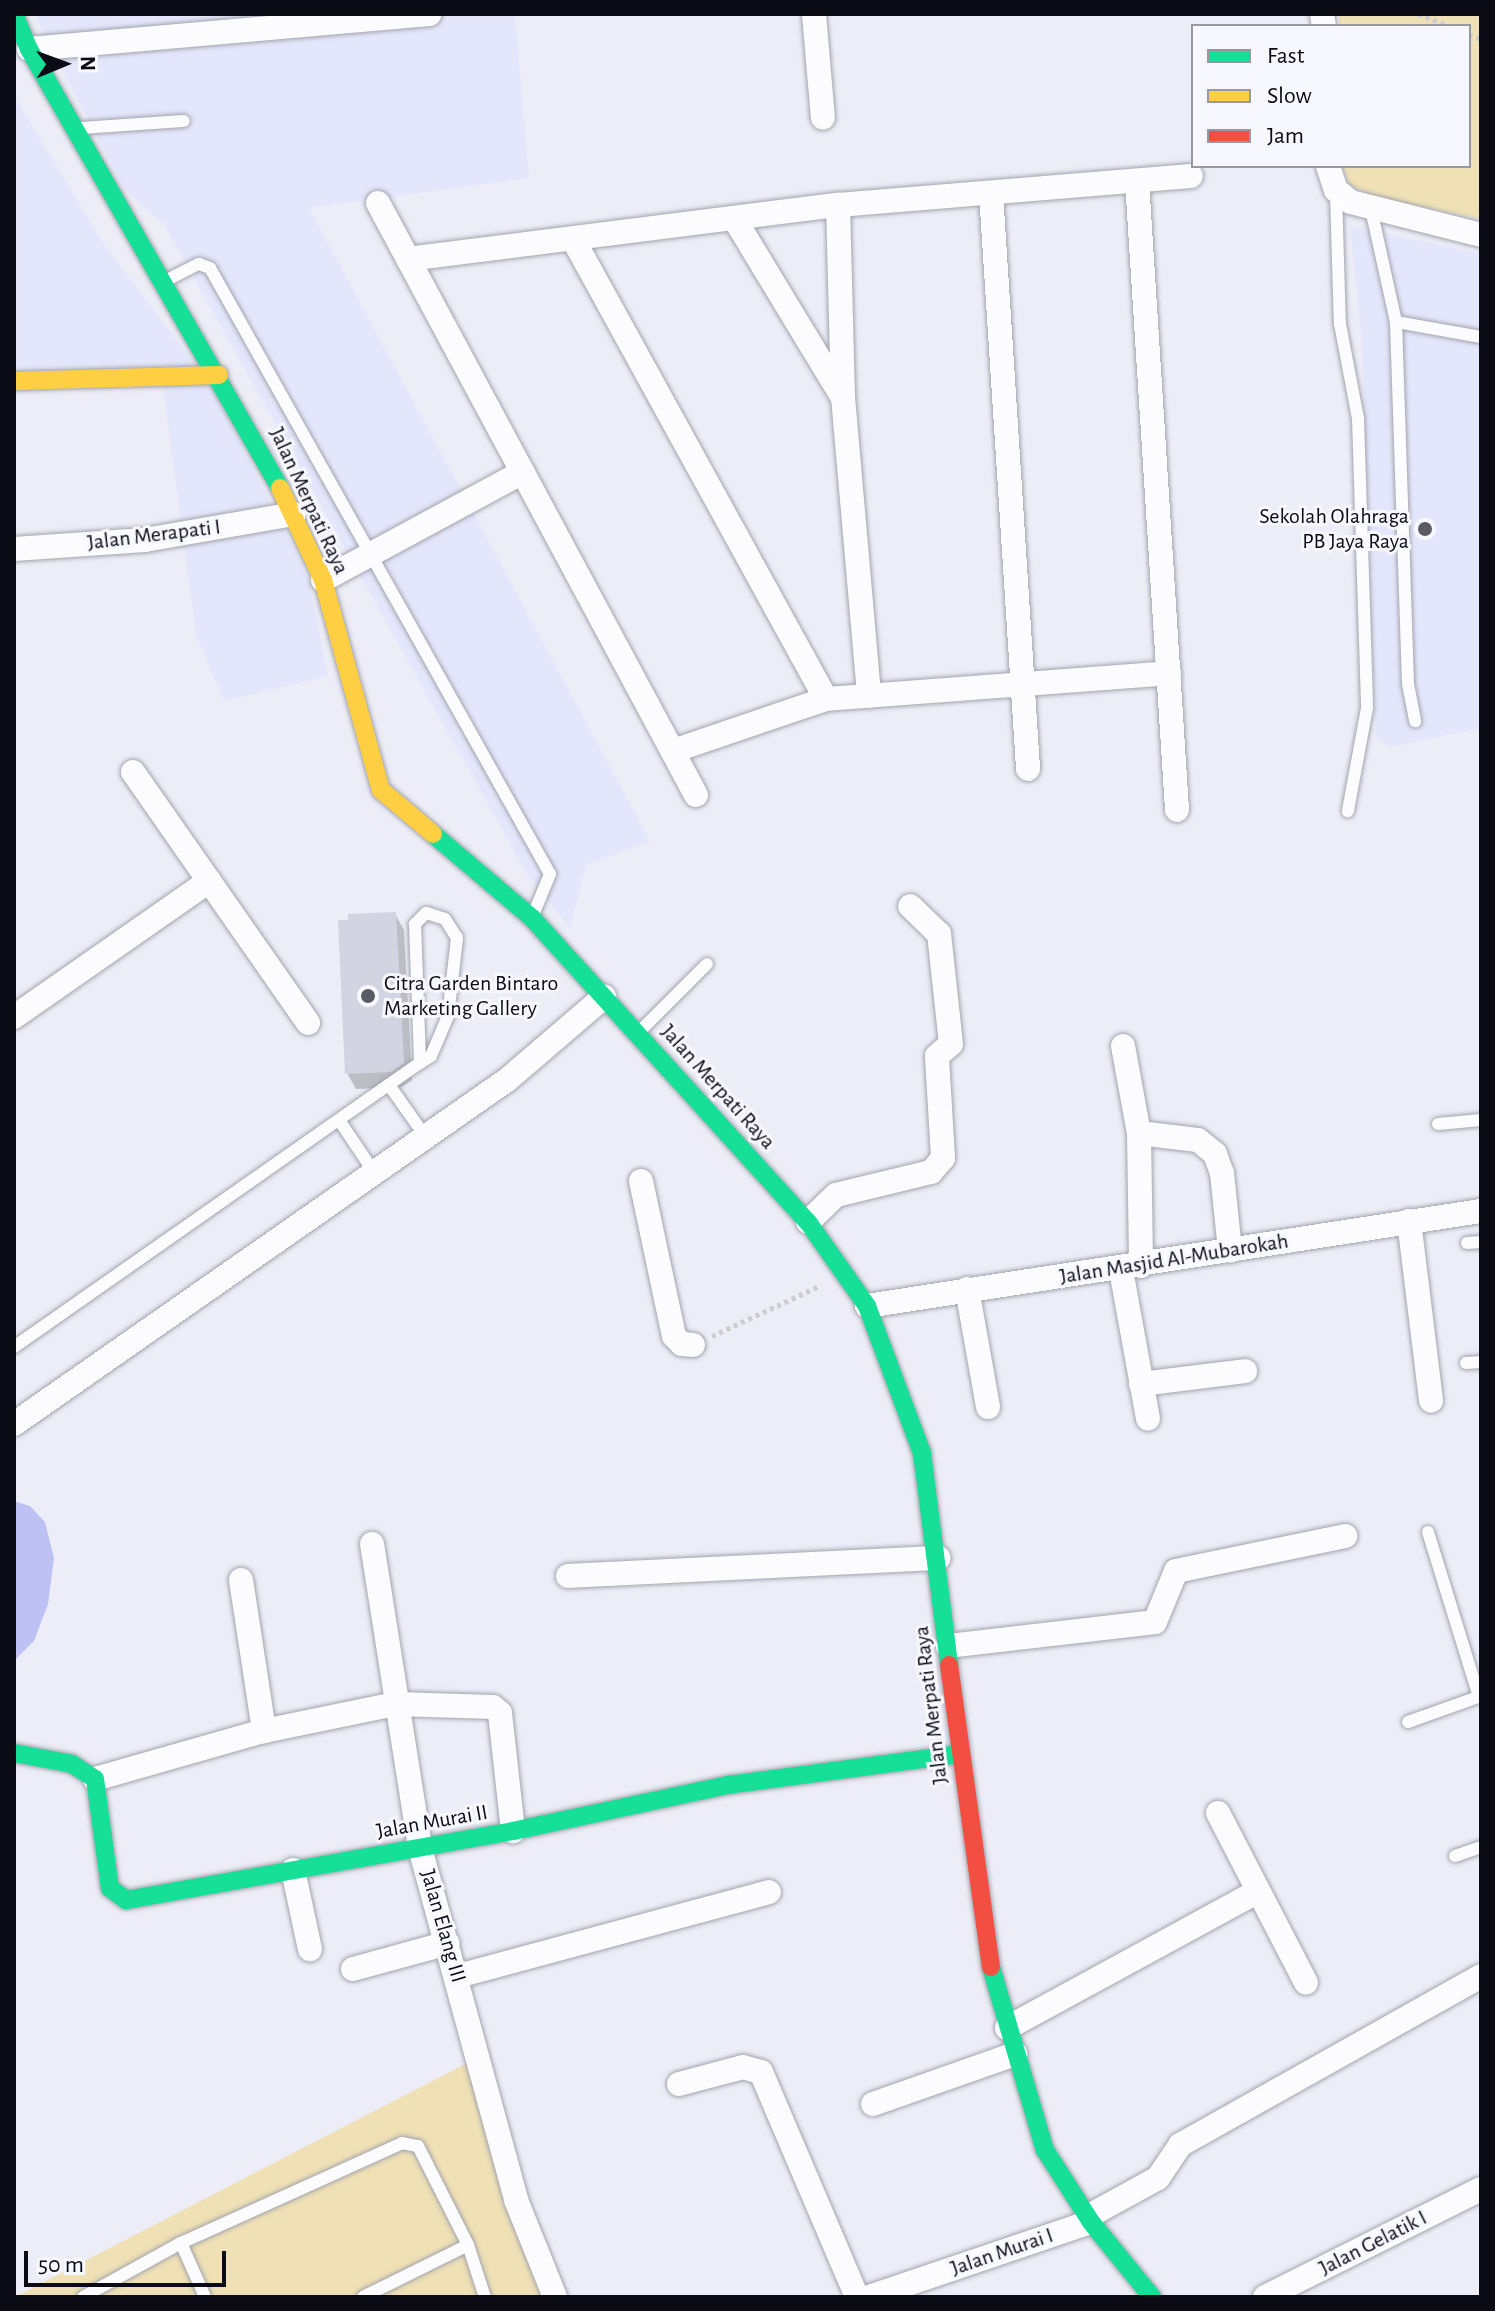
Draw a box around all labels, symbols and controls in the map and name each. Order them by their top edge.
north arrow [24,24,104,104]
legend [1191,24,1471,168]
text: Fast [1267,44,1304,68]
text: N [77,56,99,71]
text: Slow [1267,84,1312,108]
text: Jam [1267,124,1304,148]
street label: Jalan Merpati Raya [263,423,355,579]
place label: Sekolah Olahraga PB Jaya Raya [1259,503,1409,554]
street label: Jalan Merapati I [86,514,222,556]
marker: Sekolah Olahraga PB Jaya Raya [1416,520,1434,538]
place label: Citra Garden Bintaro Marketing Gallery [384,970,558,1022]
marker: Citra Garden Bintaro Marketing Gallery [359,987,377,1005]
street label: Jalan Merpati Raya [655,1019,781,1155]
street label: Jalan Masjid Al-Mubarokah [1058,1228,1290,1290]
street label: Jalan Merpati Raya [908,1624,954,1786]
street label: Jalan Murai II [374,1799,490,1845]
street label: Jalan Elang III [414,1866,472,1986]
street label: Jalan Gelatik I [1315,2205,1431,2281]
street label: Jalan Murai I [947,2222,1057,2282]
scale bar [28,2235,230,2285]
text: 50 m [38,2253,84,2277]

